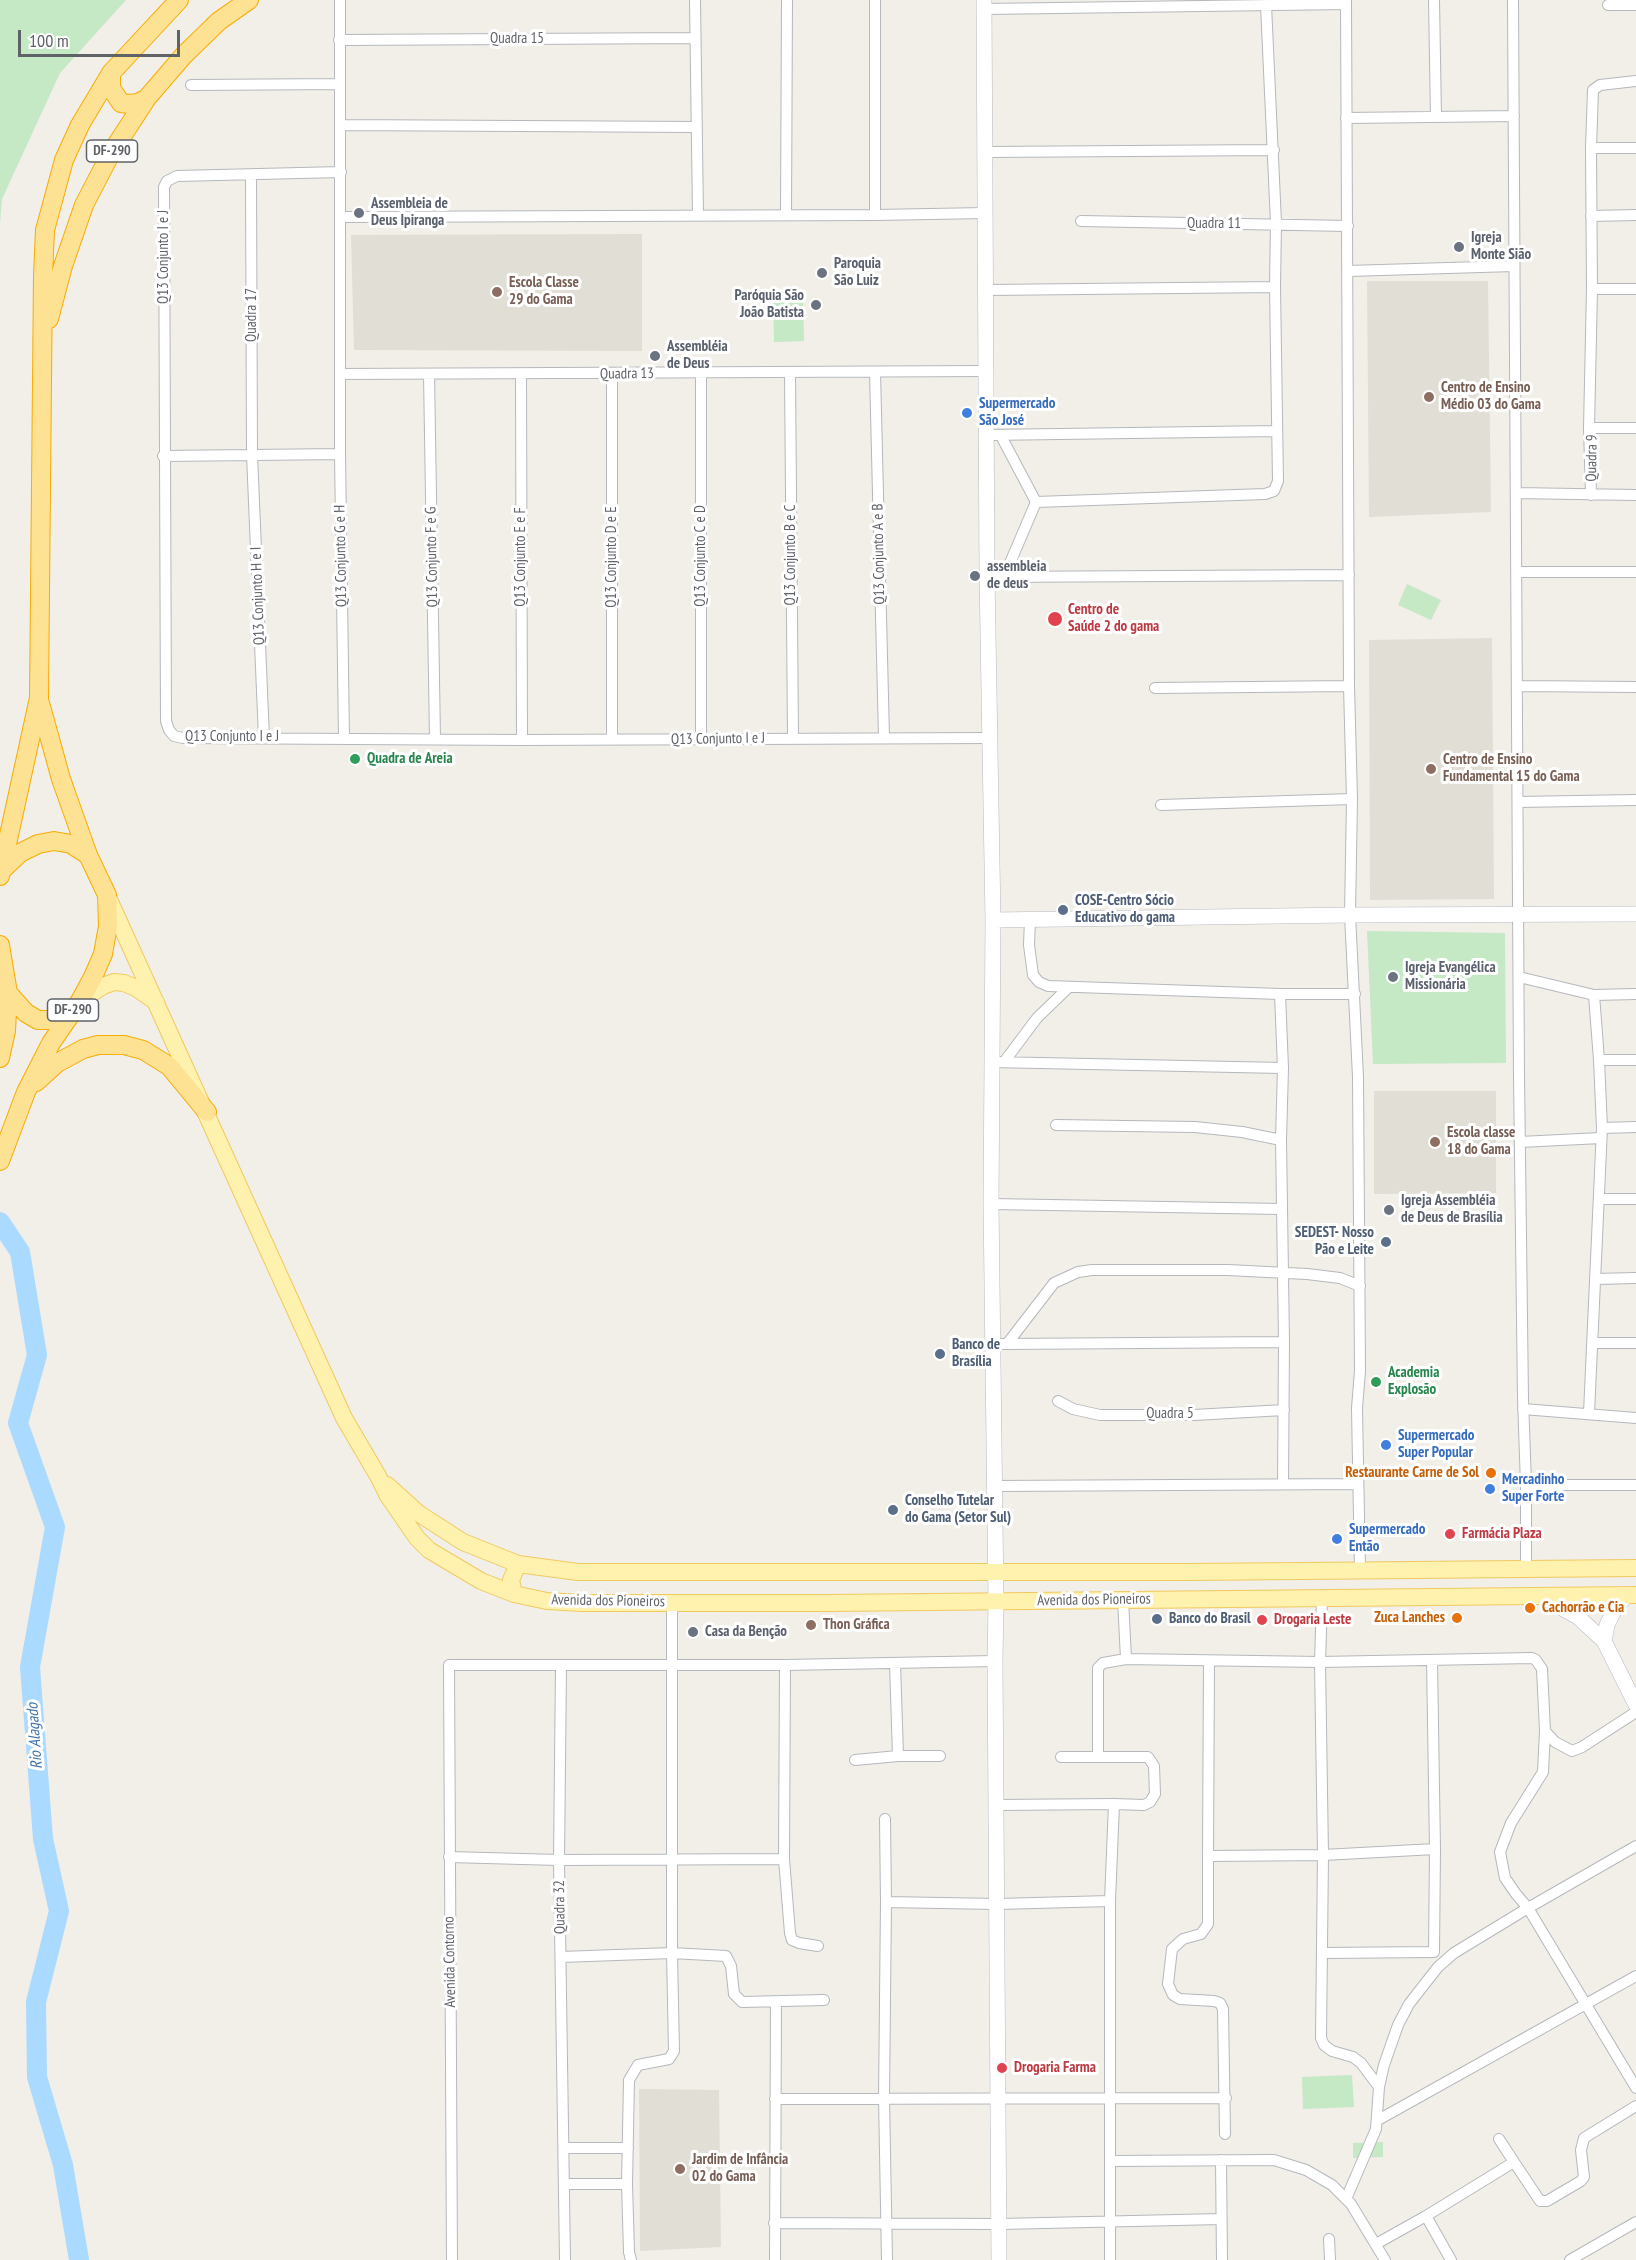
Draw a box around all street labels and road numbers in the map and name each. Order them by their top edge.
street label: Quadra 15 [490,30,544,48]
road number: DF-290 [86,140,138,162]
street label: Q13 Conjunto I e J [155,210,173,304]
street label: Quadra 11 [1187,215,1241,233]
street label: Quadra 17 [243,288,261,342]
street label: Quadra 13 [600,365,654,383]
street label: Quadra 9 [1583,434,1601,482]
street label: Q13 Conjunto A e B [869,503,889,605]
street label: Q13 Conjunto G e H [331,505,351,607]
street label: Q13 Conjunto C e D [692,505,710,607]
street label: Q13 Conjunto B e C [782,505,800,605]
street label: Q13 Conjunto D e E [603,506,621,608]
street label: Q13 Conjunto F e G [422,507,442,607]
street label: Q13 Conjunto E e F [512,507,530,607]
street label: Q13 Conjunto H e I [247,546,269,646]
street label: Q13 Conjunto I e J [185,728,279,746]
street label: Q13 Conjunto I e J [671,729,765,749]
road number: DF-290 [48,999,98,1021]
street label: Quadra 5 [1146,1405,1194,1423]
street label: Avenida dos Pioneiros [1037,1590,1151,1610]
street label: Avenida dos Pioneiros [551,1591,665,1611]
street label: Quadra 32 [551,1880,569,1934]
street label: Avenida Contorno [440,1916,460,2008]

